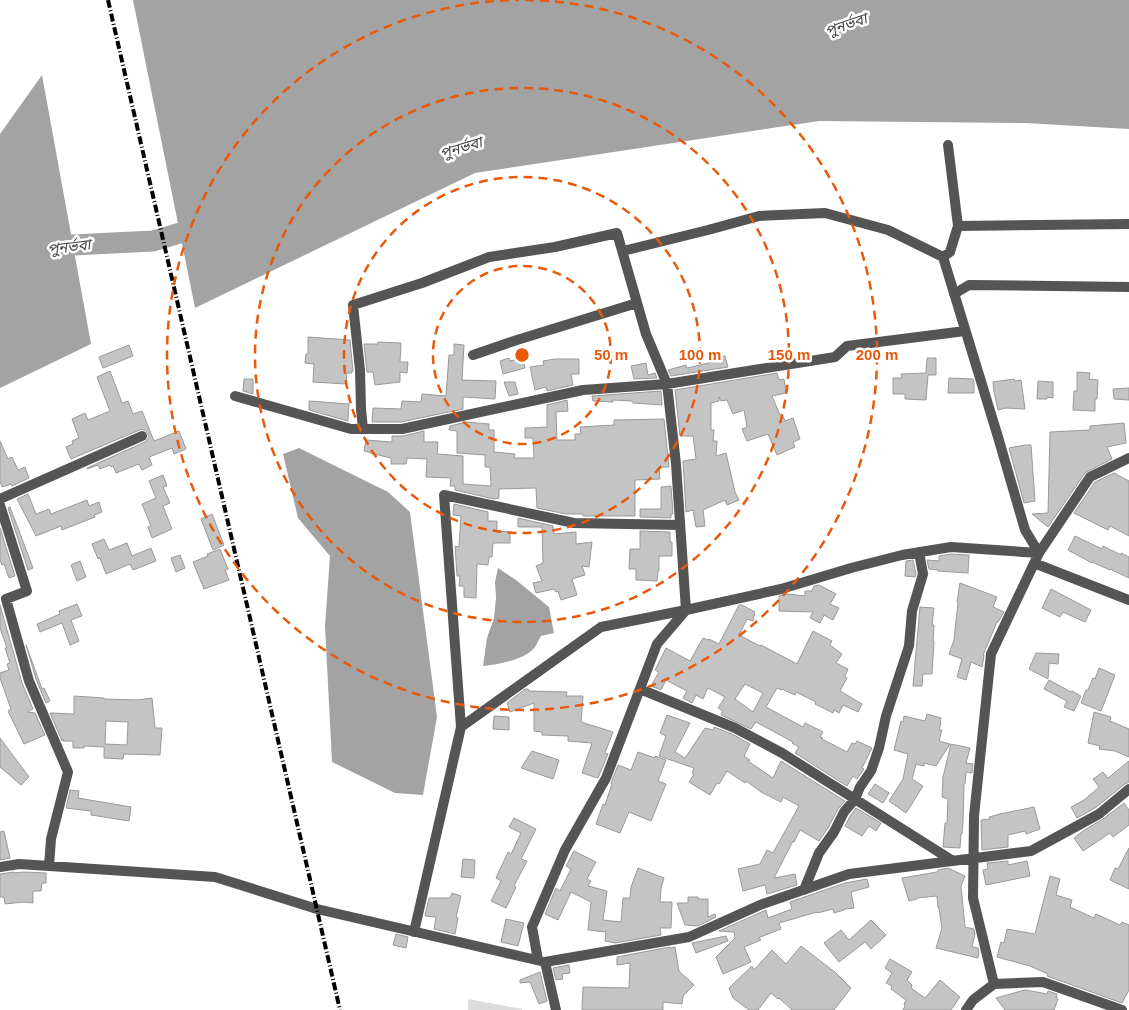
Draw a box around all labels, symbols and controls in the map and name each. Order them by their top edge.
water label: পুনর্ভবা [823,8,872,41]
water label: পুনর্ভবা [438,132,487,163]
water label: পুনর্ভবা [46,235,95,259]
centre of rings [513,346,531,364]
text: 50 m [594,346,628,363]
text: 100 m [679,346,721,363]
text: 150 m [768,346,810,363]
text: 200 m [856,346,898,363]

